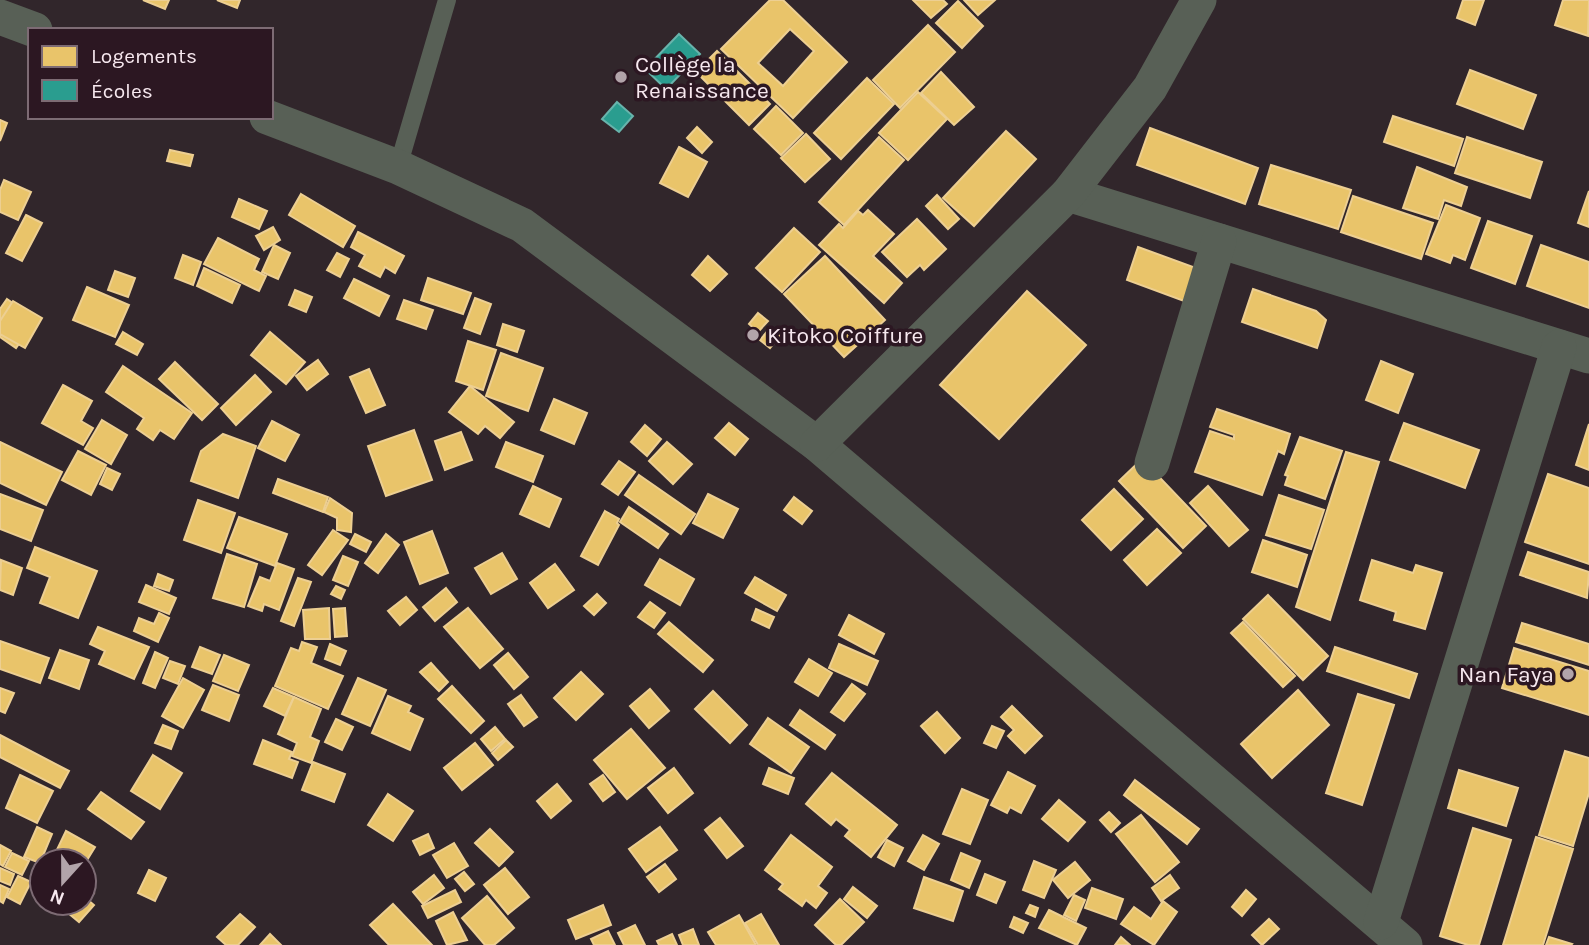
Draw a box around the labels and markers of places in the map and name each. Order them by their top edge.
place label: Collège la Renaissance [635,51,769,104]
marker: Collège la Renaissance [613,69,629,85]
place label: Kitoko Coiffure [767,322,923,349]
marker: Kitoko Coiffure [745,327,761,343]
place label: Nan Faya [1459,661,1554,688]
marker: Nan Faya [1560,666,1576,682]

